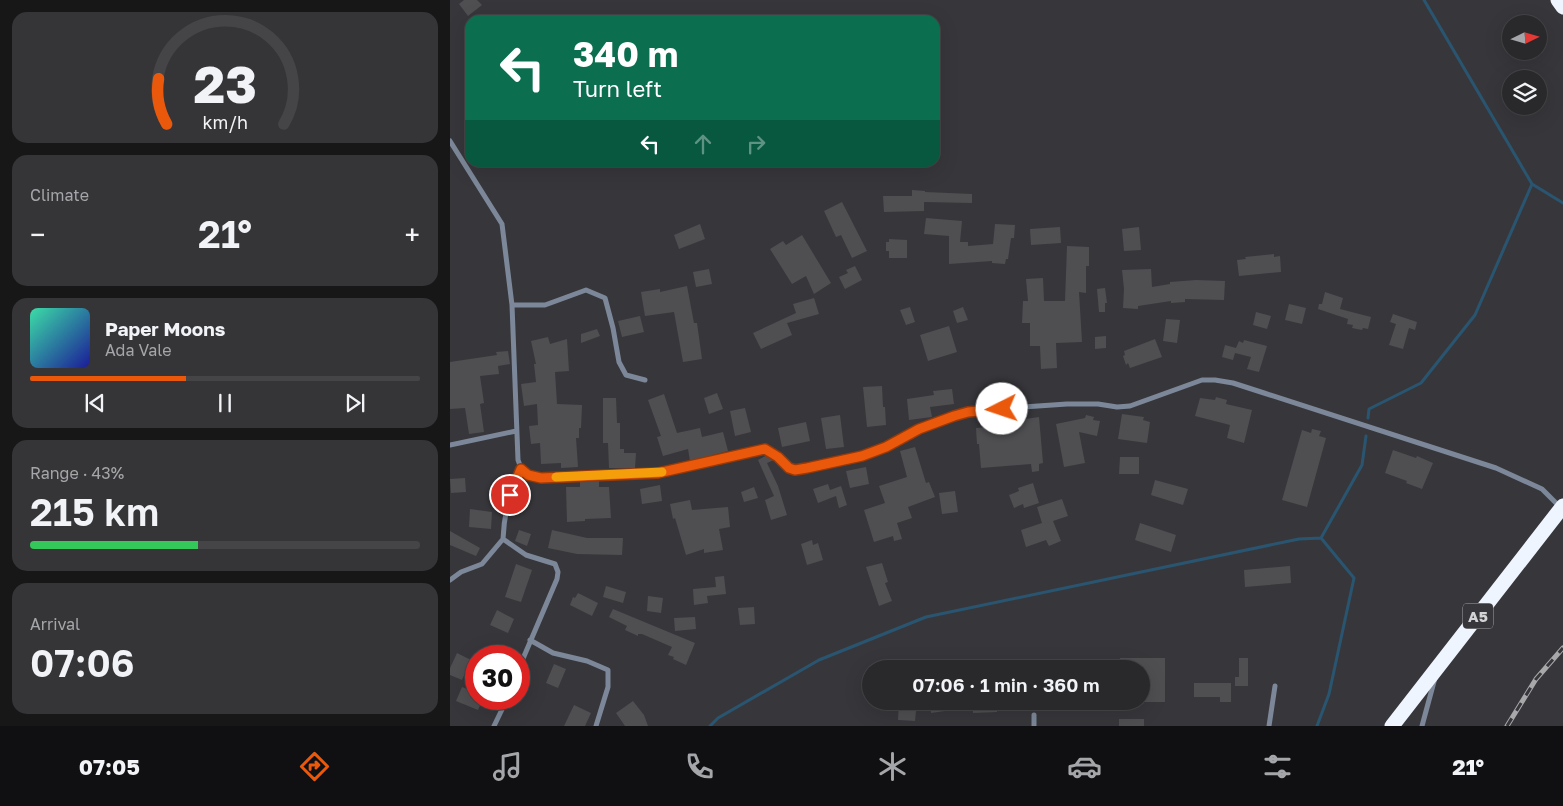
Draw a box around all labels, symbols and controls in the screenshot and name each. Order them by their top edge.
north arrow [1502,15,1548,60]
map controls [1502,15,1547,115]
text: 340 m [573,33,678,75]
icon: left [490,35,555,100]
text: 23 [193,52,257,114]
button: layers [1502,70,1547,115]
text: Turn left [573,75,662,102]
text: km/h [202,111,248,133]
icon: left [636,130,664,158]
icon: ahead [689,130,717,158]
icon: right [742,130,770,158]
text: Climate [30,185,89,205]
text: 21° [198,211,252,256]
text: − [30,218,45,251]
text: + [405,218,420,251]
text: Paper Moons [105,317,225,340]
text: Ada Vale [105,340,171,360]
position arrow [975,382,1027,434]
icon: previous [81,389,109,417]
icon: pause [211,389,239,417]
icon: next [341,389,369,417]
text: Range · 43% [30,463,124,483]
pin [489,474,531,516]
icon: arrive [496,481,524,509]
text: 215 km [30,489,159,534]
road number: A5 [1463,604,1493,628]
text: Arrival [30,614,80,634]
text: 07:06 [30,640,135,685]
speed limit sign: 30 [465,645,530,710]
text: 07:06 · 1 min · 360 m [912,673,1100,696]
icon: directions [297,749,332,784]
icon: music [490,749,525,784]
icon: phone [682,749,717,784]
icon: climate [875,749,910,784]
icon: car [1067,749,1102,784]
icon: filters [1260,749,1295,784]
text: 07:05 [79,753,140,780]
text: 21° [1452,753,1484,780]

